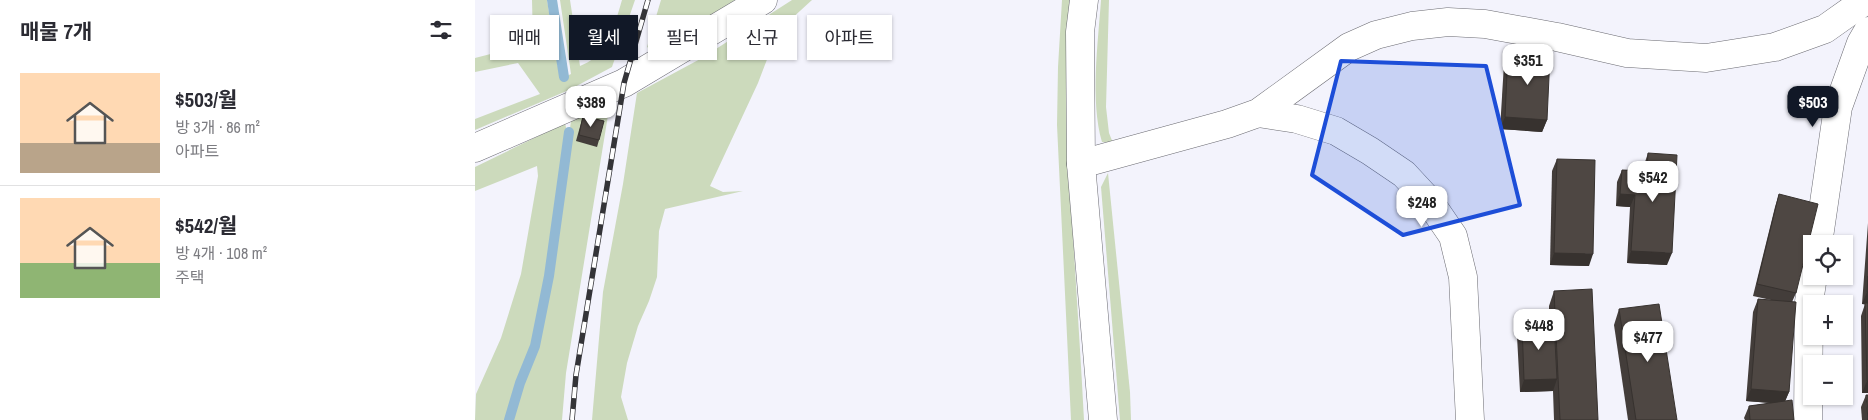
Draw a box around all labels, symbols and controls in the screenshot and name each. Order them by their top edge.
chip: 매매 [490,15,559,60]
chip: 월세 [569,15,638,60]
chip: 필터 [648,15,717,60]
chip: 신규 [727,15,797,60]
chip: 아파트 [807,15,892,60]
icon: filters [427,16,455,44]
text: 매물 7개 [20,17,92,46]
pin: $351 [1498,44,1558,86]
text: $351 [1513,49,1543,71]
text: $503/월 [175,85,237,114]
pin: $389 [561,86,621,128]
pin: $503 [1783,86,1843,128]
text: $389 [576,91,606,113]
text: $503 [1798,91,1828,113]
icon: home [60,93,120,153]
text: 방 3개 · 86 m² [175,116,260,138]
text: 아파트 [175,140,219,162]
pin: $542 [1623,160,1683,203]
text: $542 [1638,166,1668,188]
pin: $248 [1392,186,1452,228]
text: $248 [1407,191,1437,213]
text: $542/월 [175,211,237,240]
icon: home [60,218,120,278]
map controls [1803,235,1853,405]
button: locate [1803,235,1853,285]
text: 방 4개 · 108 m² [175,242,267,264]
text: 주택 [175,266,204,288]
button: + [1803,295,1853,345]
pin: $448 [1509,308,1569,351]
text: $448 [1524,314,1554,336]
pin: $477 [1618,320,1678,363]
text: $477 [1633,326,1663,348]
button: − [1803,355,1853,405]

